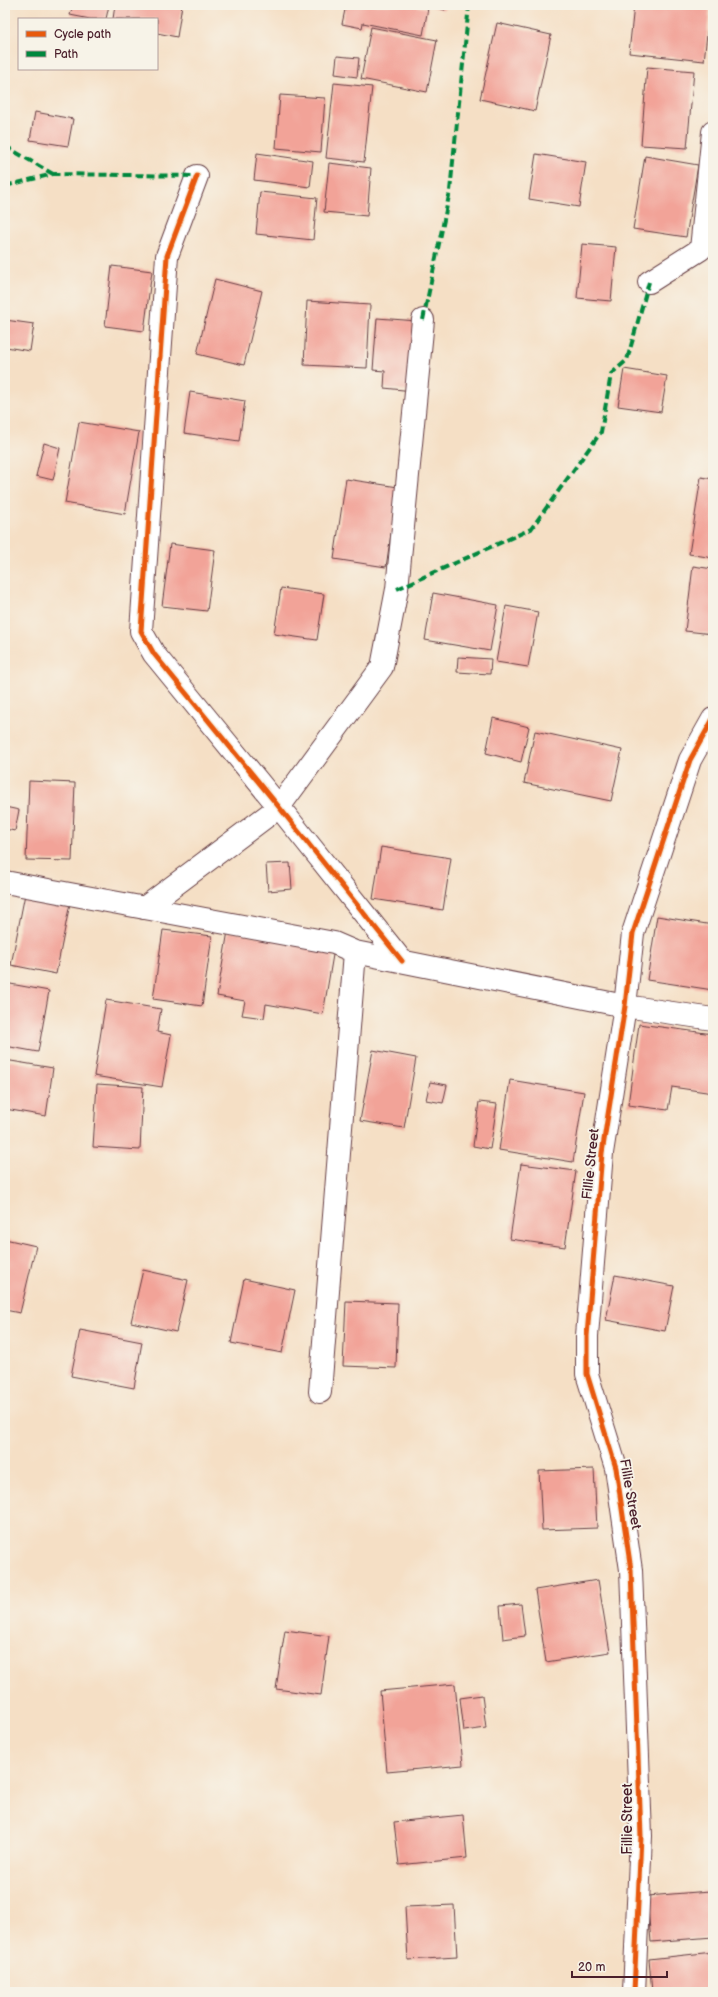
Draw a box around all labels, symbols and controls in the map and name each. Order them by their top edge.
legend [18,18,158,70]
text: Cycle path [54,27,111,42]
text: Path [54,47,79,62]
street label: Fillie Street [578,1127,603,1200]
street label: Fillie Street [616,1457,645,1531]
street label: Fillie Street [619,1783,636,1855]
scale bar [572,1953,667,1979]
text: 20 m [578,1960,605,1975]

